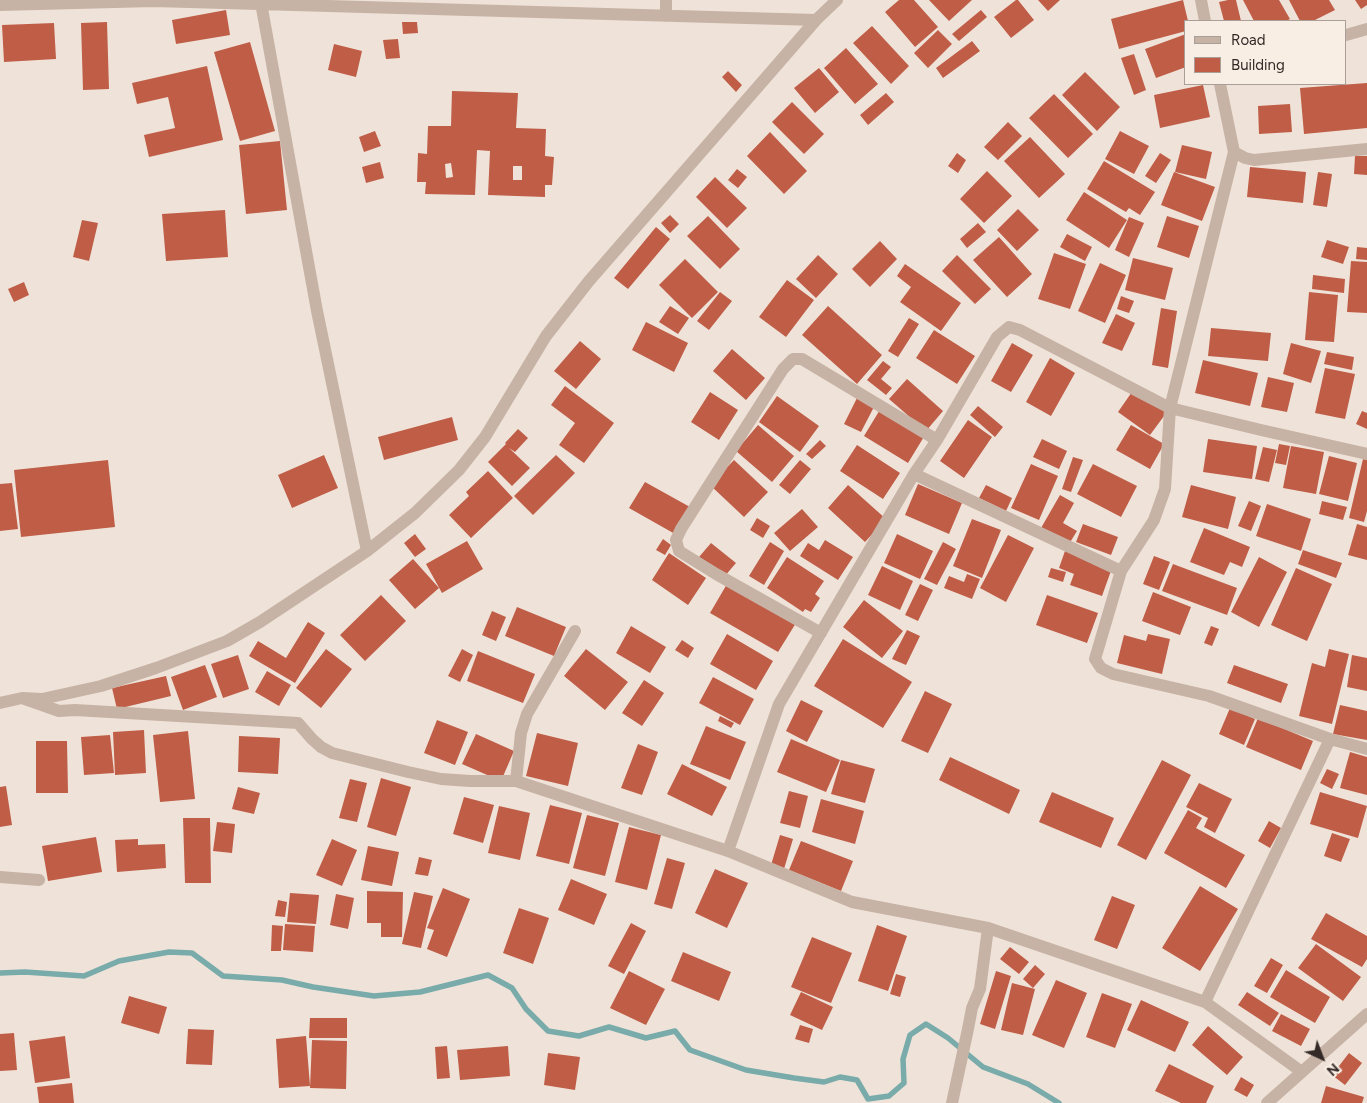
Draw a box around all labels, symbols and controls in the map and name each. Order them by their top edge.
legend [1184,20,1347,85]
text: Road [1231,31,1266,49]
text: Building [1231,56,1285,74]
north arrow [1297,1033,1347,1083]
text: N [1323,1059,1342,1079]

